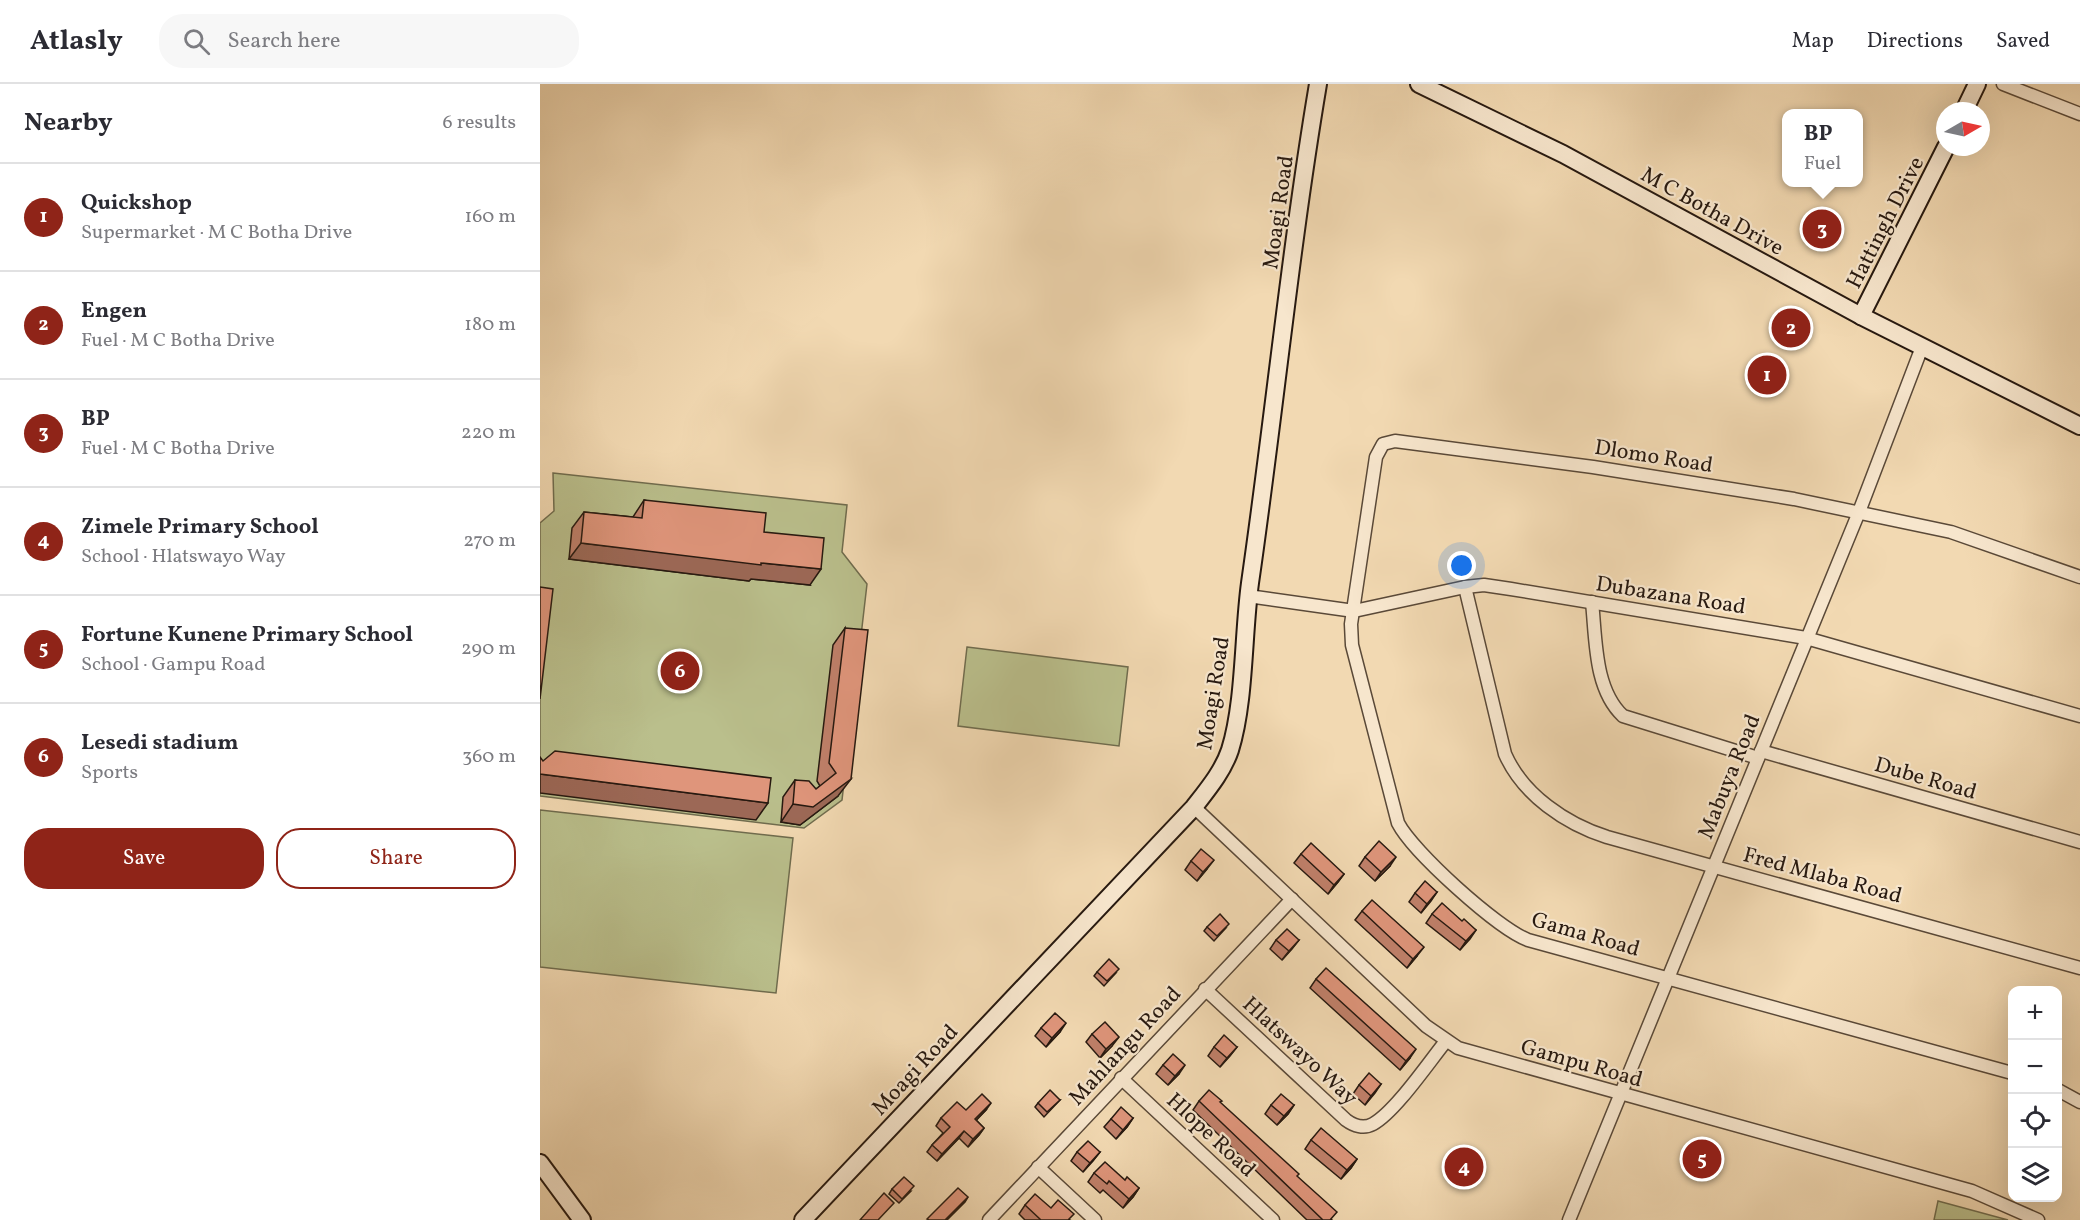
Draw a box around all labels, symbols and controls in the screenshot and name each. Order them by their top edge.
search box [159,14,579,68]
text: Atlasly [30,22,123,61]
icon: search [180,25,213,58]
text: Search here [228,26,340,57]
text: Map [1792,27,1834,56]
text: Directions [1867,27,1963,56]
text: Saved [1996,27,2050,56]
north arrow [1936,102,1990,156]
text: Nearby [24,105,113,141]
text: 6 results [443,109,516,137]
popup [1782,109,1863,187]
text: BP [1804,119,1833,150]
text: Fuel [1804,150,1841,178]
street label: Hattingh Drive [1840,152,1933,295]
street label: Moagi Road [1256,153,1303,271]
street label: M C Botha Drive [1635,160,1789,264]
text: Quickshop [81,188,192,219]
text: 1 [39,203,48,231]
text: 160 m [464,203,516,231]
pin: 3 [1802,206,1842,252]
text: Supermarket · M C Botha Drive [81,219,352,247]
text: Engen [81,296,147,327]
pin: 2 [1772,306,1810,350]
text: 2 [38,311,49,339]
text: 180 m [464,311,516,339]
text: Fuel · M C Botha Drive [81,327,275,355]
pin: 1 [1748,352,1786,398]
text: BP [81,404,110,435]
text: 3 [38,419,49,447]
text: 220 m [461,419,516,447]
street label: Dlomo Road [1592,433,1715,482]
text: Fuel · M C Botha Drive [81,435,275,463]
text: Zimele Primary School [81,512,319,543]
text: 4 [37,527,50,555]
text: 270 m [463,527,516,555]
text: School · Hlatswayo Way [81,543,286,571]
your location [1447,551,1476,580]
street label: Dubazana Road [1593,569,1748,624]
text: Fortune Kunene Primary School [81,620,413,651]
street label: Moagi Road [1190,634,1239,752]
text: 5 [39,635,48,663]
text: 290 m [461,635,516,663]
pin: 6 [660,648,700,694]
text: School · Gampu Road [81,651,266,679]
street label: Mabuya Road [1691,710,1769,844]
text: Lesedi stadium [81,728,239,759]
text: 6 [38,743,49,771]
text: 360 m [462,743,516,771]
street label: Dube Road [1871,750,1980,809]
text: Sports [81,759,138,787]
button: Save [24,828,264,889]
button: Share [276,828,516,889]
street label: Fred Mlaba Road [1740,840,1905,913]
street label: Gama Road [1527,905,1643,966]
street label: Mahlangu Road [1062,980,1189,1113]
map controls [2008,986,2062,1202]
button: + [2008,986,2062,1040]
street label: Hlatswayo Way [1235,990,1364,1114]
street label: Moagi Road [865,1018,966,1123]
street label: Gampu Road [1517,1032,1646,1097]
button: − [2008,1040,2062,1094]
street label: Hlope Road [1159,1086,1262,1185]
button: locate [2008,1094,2062,1148]
pin: 5 [1682,1136,1722,1182]
pin: 4 [1444,1144,1484,1190]
button: layers [2008,1148,2062,1202]

